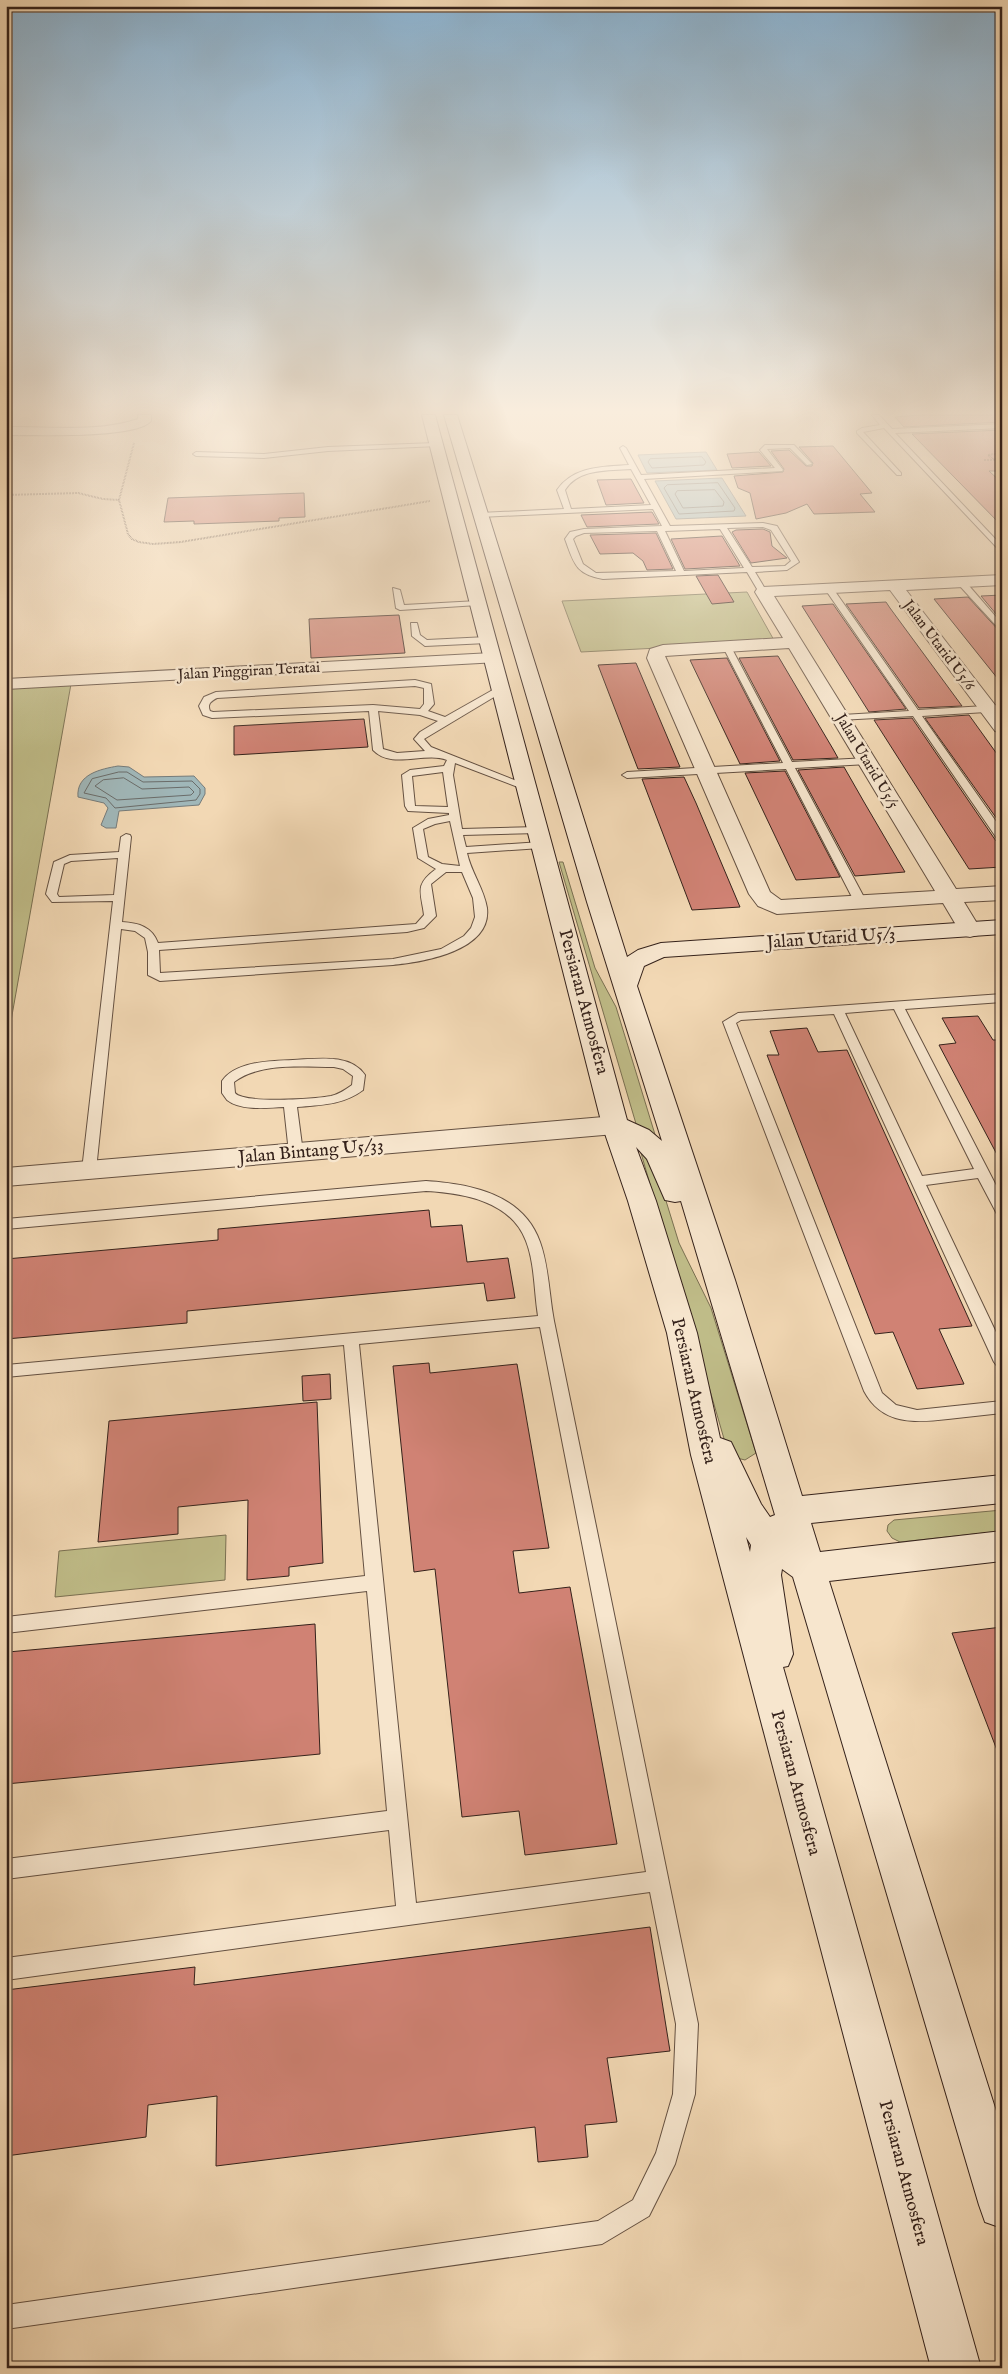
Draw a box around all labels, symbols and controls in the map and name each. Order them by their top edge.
street label: Jalan Utarid U5/6 [898,594,980,694]
street label: Jalan Pinggiran Teratai [175,658,321,684]
street label: Jalan Utarid U5/5 [830,708,903,812]
street label: Jalan Utarid U5/3 [764,923,896,955]
street label: Persiaran Atmosfera [553,927,613,1077]
street label: Jalan Bintang U5/33 [235,1134,385,1170]
street label: Persiaran Atmosfera [665,1316,721,1466]
street label: Persiaran Atmosfera [765,1708,825,1858]
street label: Persiaran Atmosfera [873,2098,933,2248]

